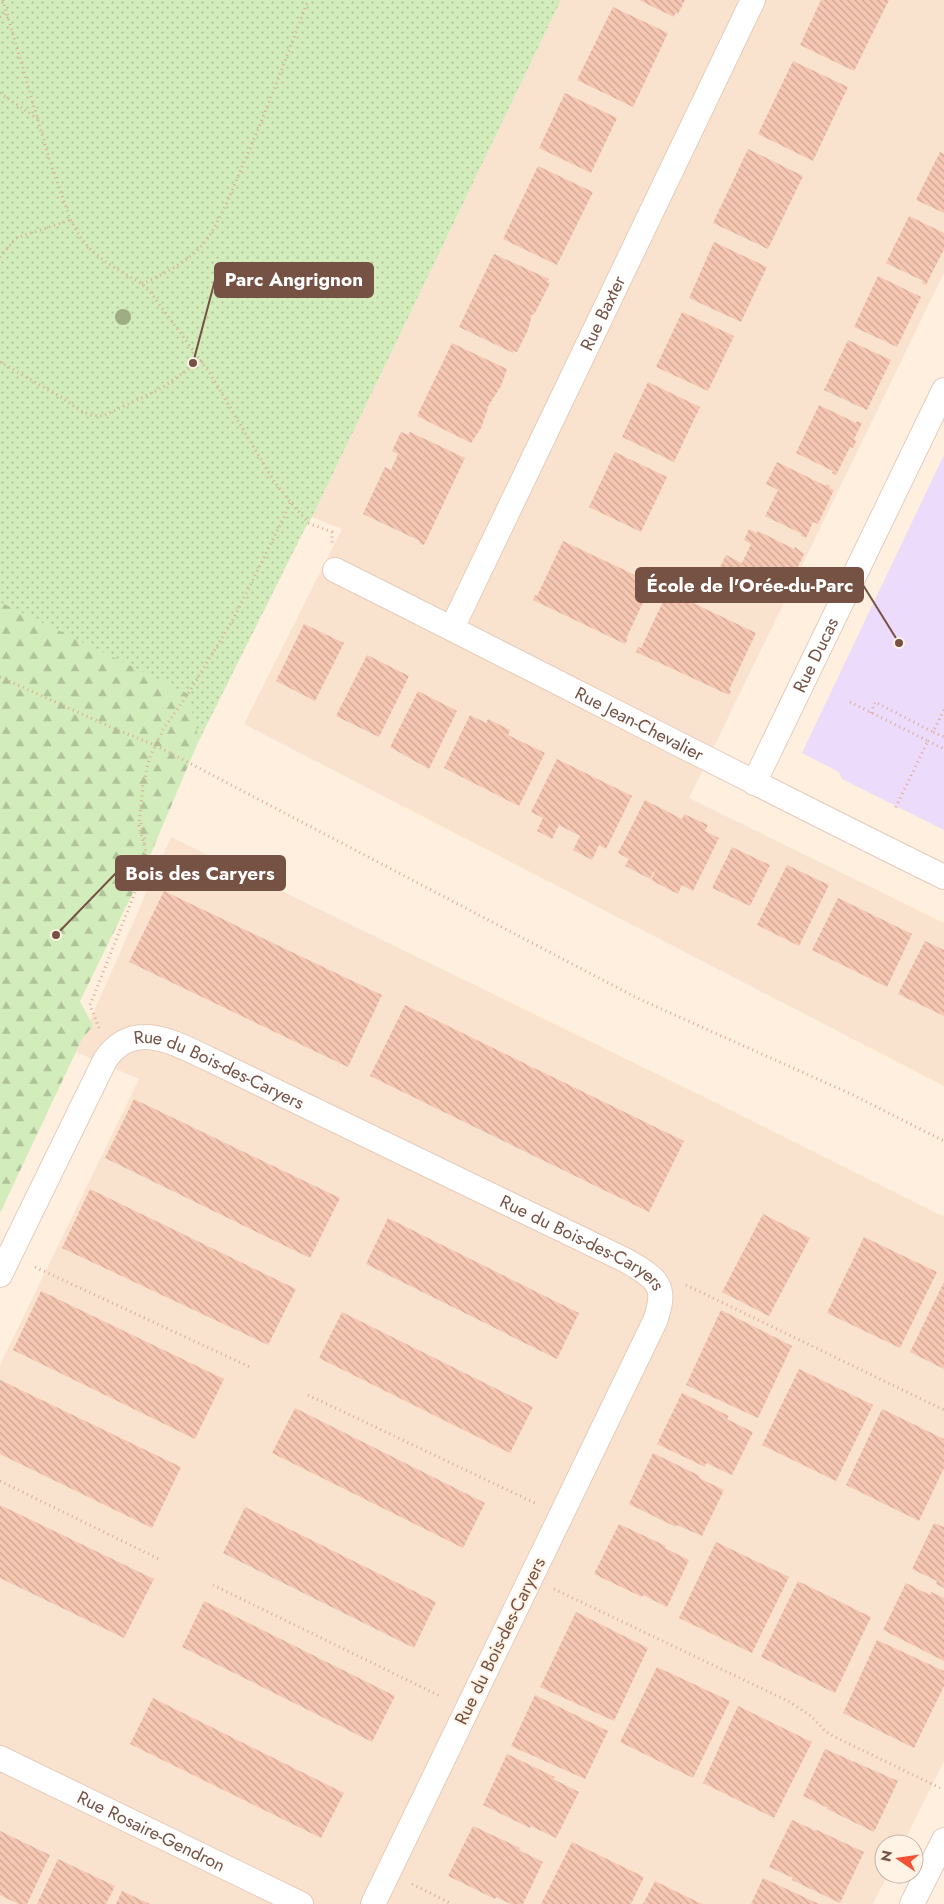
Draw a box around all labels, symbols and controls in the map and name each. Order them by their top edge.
callout: Parc Angrignon [215,263,373,297]
text: Parc Angrignon [225,266,363,293]
street label: Rue Baxter [574,271,632,355]
callout: École de l'Orée-du-Parc [636,568,863,602]
text: École de l'Orée-du-Parc [647,572,853,599]
street label: Rue Ducas [787,613,845,697]
street label: Rue Jean-Chevalier [570,680,709,768]
callout: Bois des Caryers [116,856,285,890]
text: Bois des Caryers [125,860,275,887]
street label: Rue du Bois-des-Caryers [132,1024,308,1116]
street label: Rue du Bois-des-Caryers [496,1188,671,1295]
street label: Rue du Bois-des-Caryers [448,1553,552,1729]
street label: Rue Rosaire-Gendron [73,1784,230,1878]
north arrow [874,1834,924,1884]
text: N [875,1848,897,1864]

